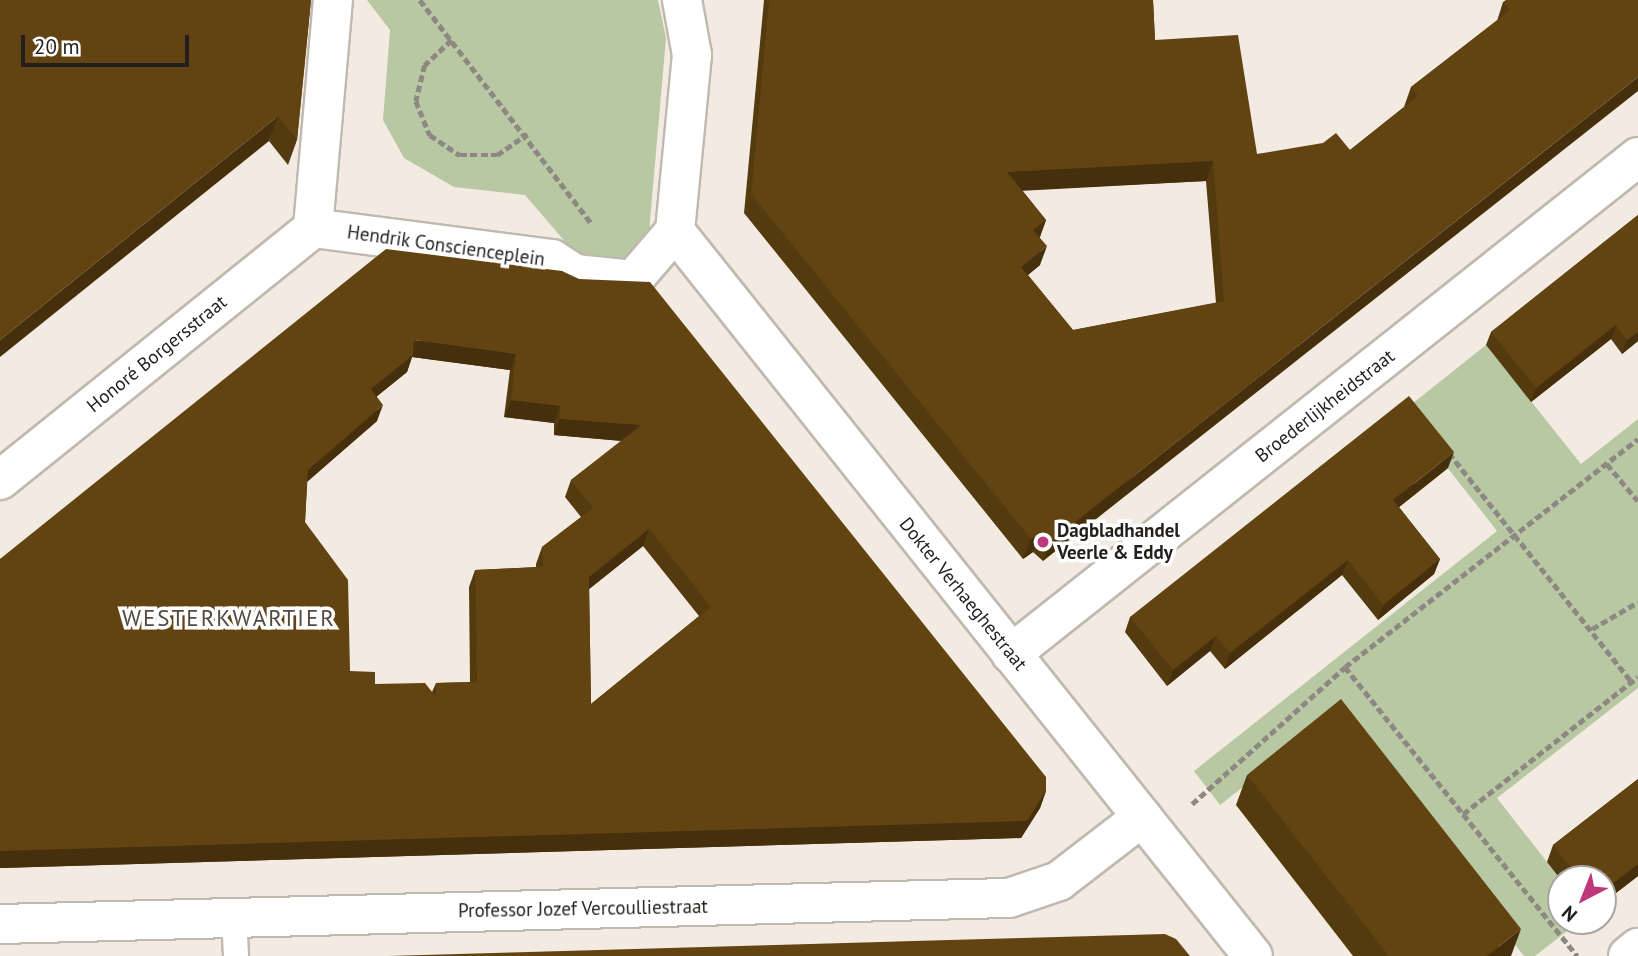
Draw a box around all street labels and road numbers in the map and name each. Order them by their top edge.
street label: Hendrik Conscienceplein [345,221,547,271]
street label: Honoré Borgersstraat [83,291,231,417]
street label: Broederlijkheidstraat [1251,345,1399,467]
street label: Dokter Verhaeghestraat [894,513,1032,675]
street label: Professor Jozef Vercoulliestraat [458,895,708,923]

